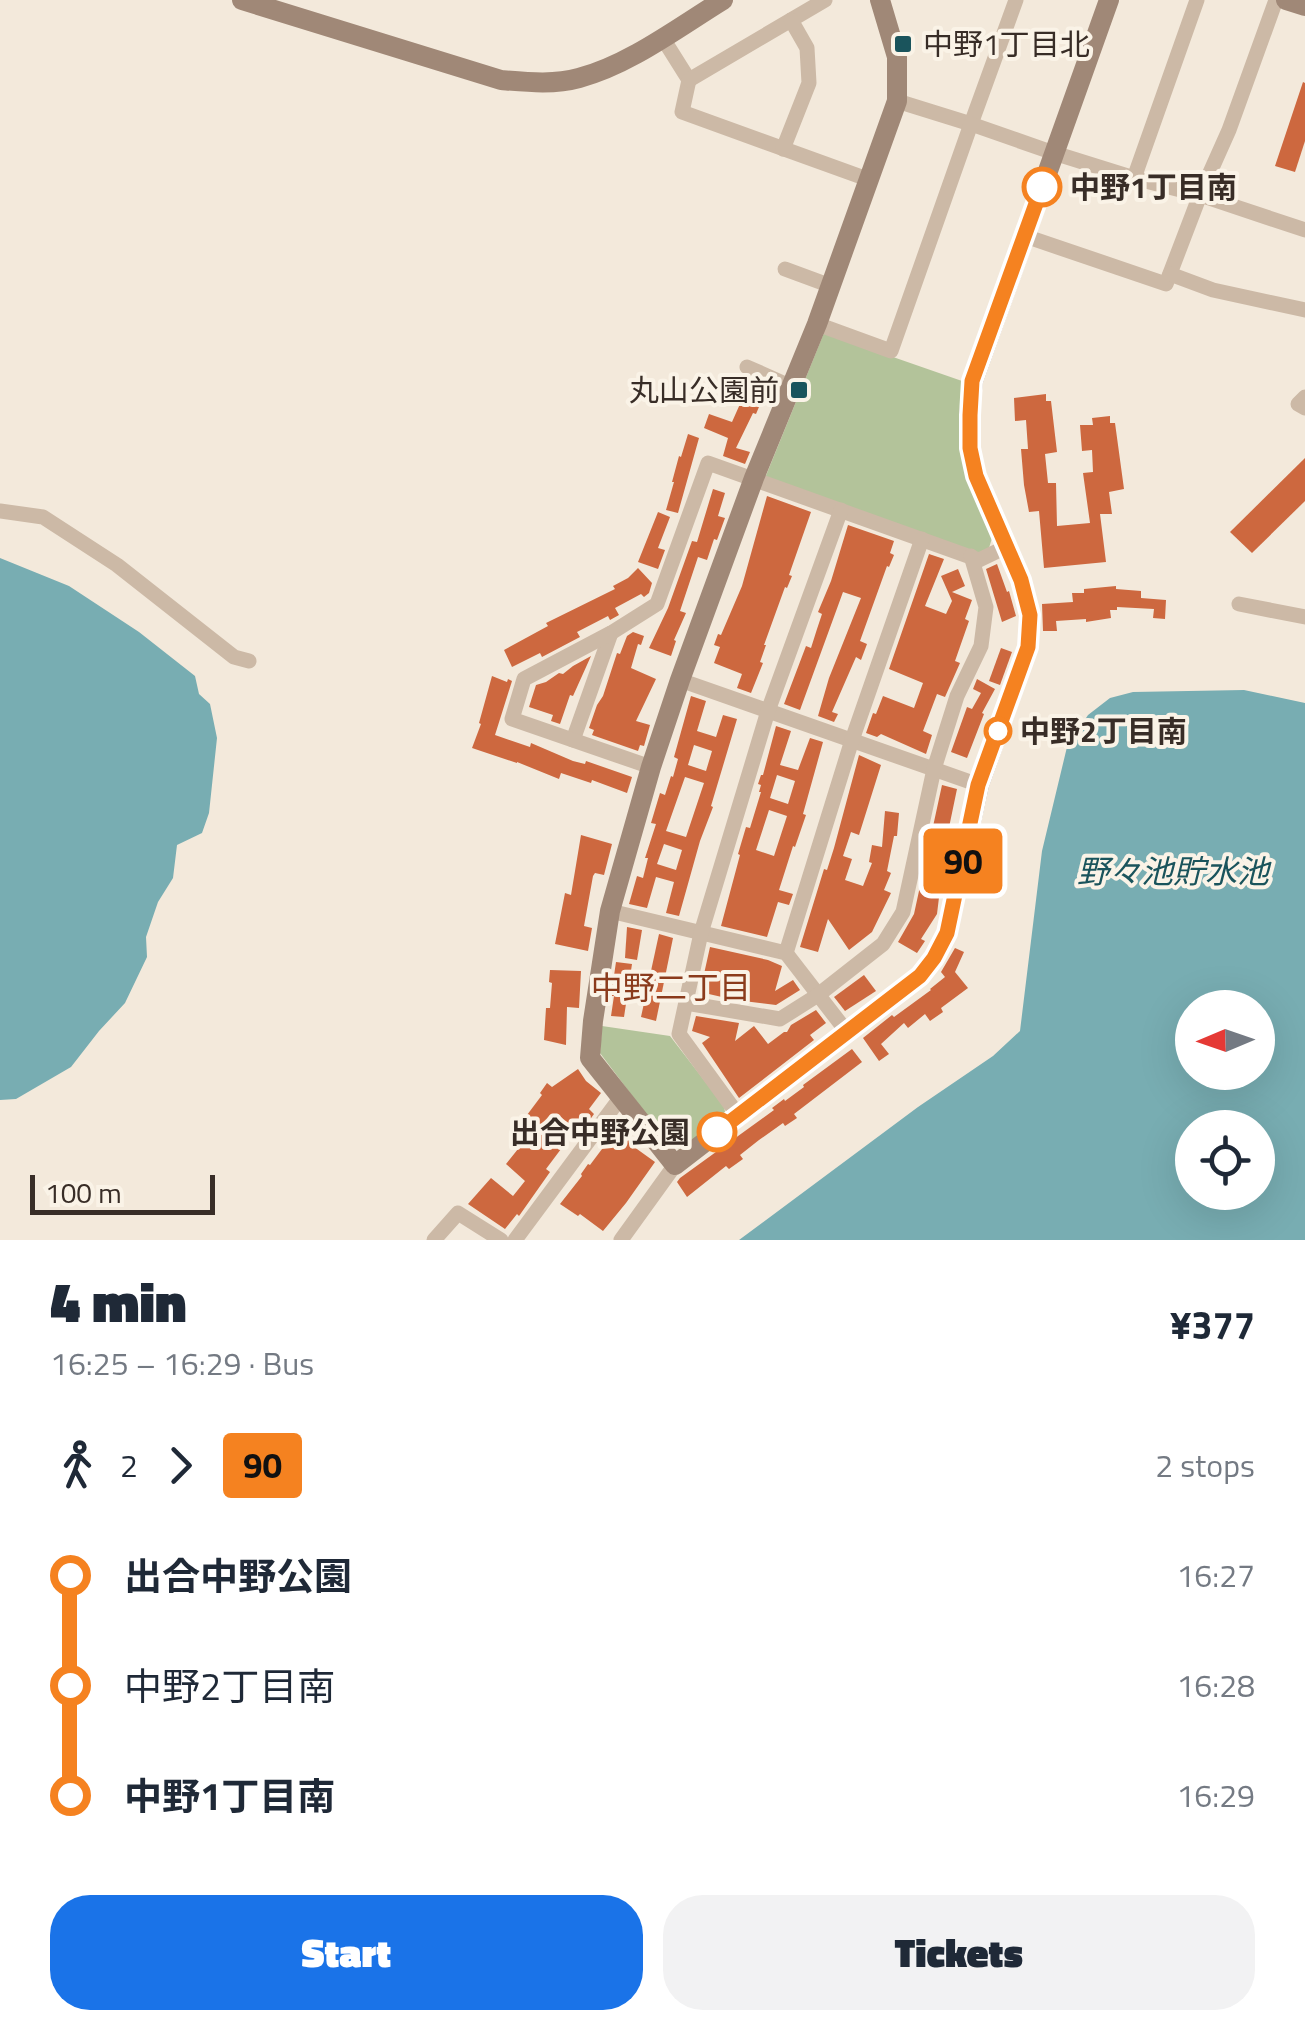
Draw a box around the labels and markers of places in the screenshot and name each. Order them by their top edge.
place label: 中野1丁目北 [923,21,1090,67]
marker: 中野1丁目北 [892,33,914,55]
place label: 中野1丁目南 [1070,164,1237,210]
marker: 中野1丁目南 [1023,168,1061,206]
place label: 丸山公園前 [629,367,779,413]
marker: 丸山公園前 [788,379,810,401]
place label: 中野2丁目南 [1020,708,1187,754]
marker: 中野2丁目南 [985,718,1011,744]
place label: 出合中野公園 [510,1109,690,1155]
marker: 出合中野公園 [698,1113,736,1151]

